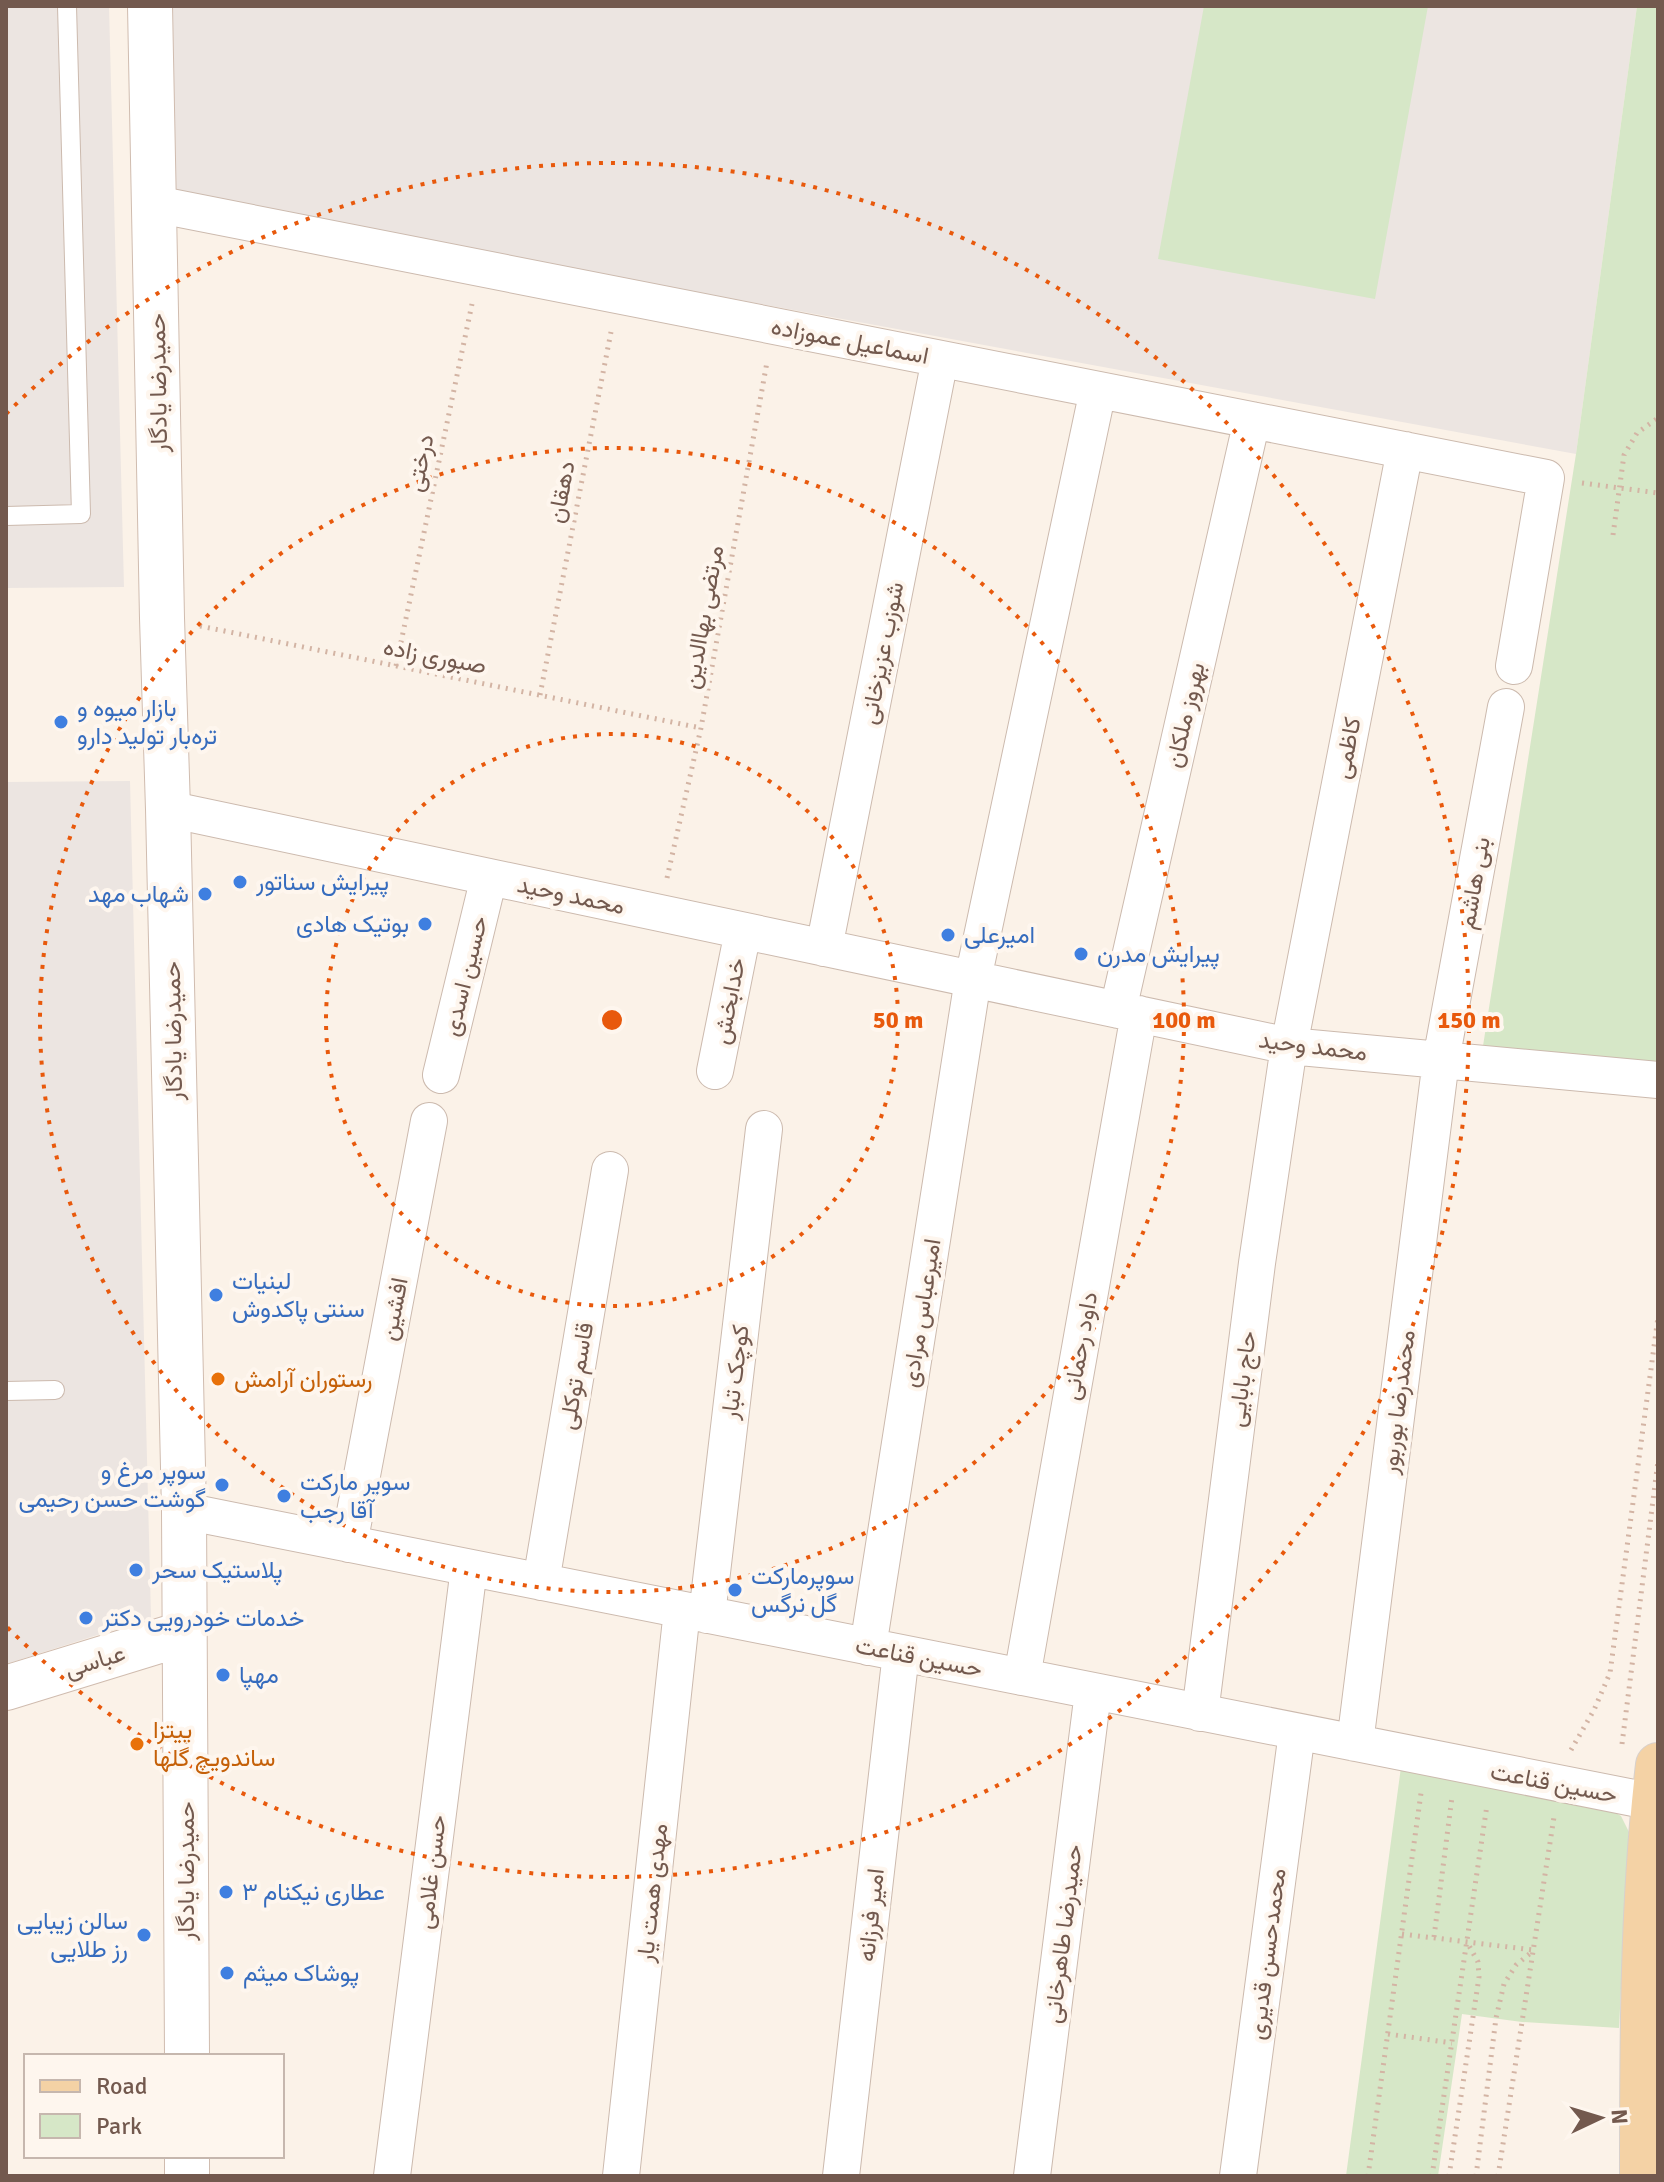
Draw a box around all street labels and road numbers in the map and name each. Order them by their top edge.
street label: اسماعیل عموزاده [769,311,931,371]
street label: حمیدرضا یادگار [142,313,174,454]
street label: درختی [399,431,441,495]
street label: دهقان [540,458,582,526]
street label: مرتضی بهاالدین [676,543,730,691]
street label: شوزب عزیزخانی [853,579,911,727]
street label: صبوری زاده [381,631,489,681]
street label: بهروز ملکان [1158,659,1212,771]
street label: کاظمی [1326,715,1368,781]
street label: بنی هاشم [1451,835,1498,932]
street label: محمد وحید [514,869,628,921]
street label: حسین اسدی [436,913,494,1039]
street label: خدابخش [706,955,752,1047]
street label: حمیدرضا یادگار [157,961,189,1102]
street label: محمد وحید [1257,1024,1369,1068]
street label: امیرعباس مرادی [894,1236,948,1390]
street label: افشین [373,1275,415,1343]
street label: داود رحمانی [1056,1290,1104,1402]
street label: قاسم توکلی [552,1320,601,1432]
street label: کوچک تبار [714,1323,757,1422]
street label: محمدرضا بوربور [1374,1328,1422,1477]
street label: حاج بابایی [1221,1329,1264,1429]
street label: حسین قناعت [853,1630,985,1684]
street label: عباسی [61,1638,129,1684]
street label: حسین قناعت [1488,1756,1620,1810]
street label: حمیدرضا یادگار [171,1801,201,1942]
street label: حسن غلامی [409,1813,453,1931]
street label: مهدی همت یار [630,1822,674,1965]
street label: حمیدرضا طاهرخانی [1037,1843,1089,2025]
street label: محمدحسن قدیری [1242,1866,1292,2042]
street label: امیر فرزانه [851,1867,891,1963]

